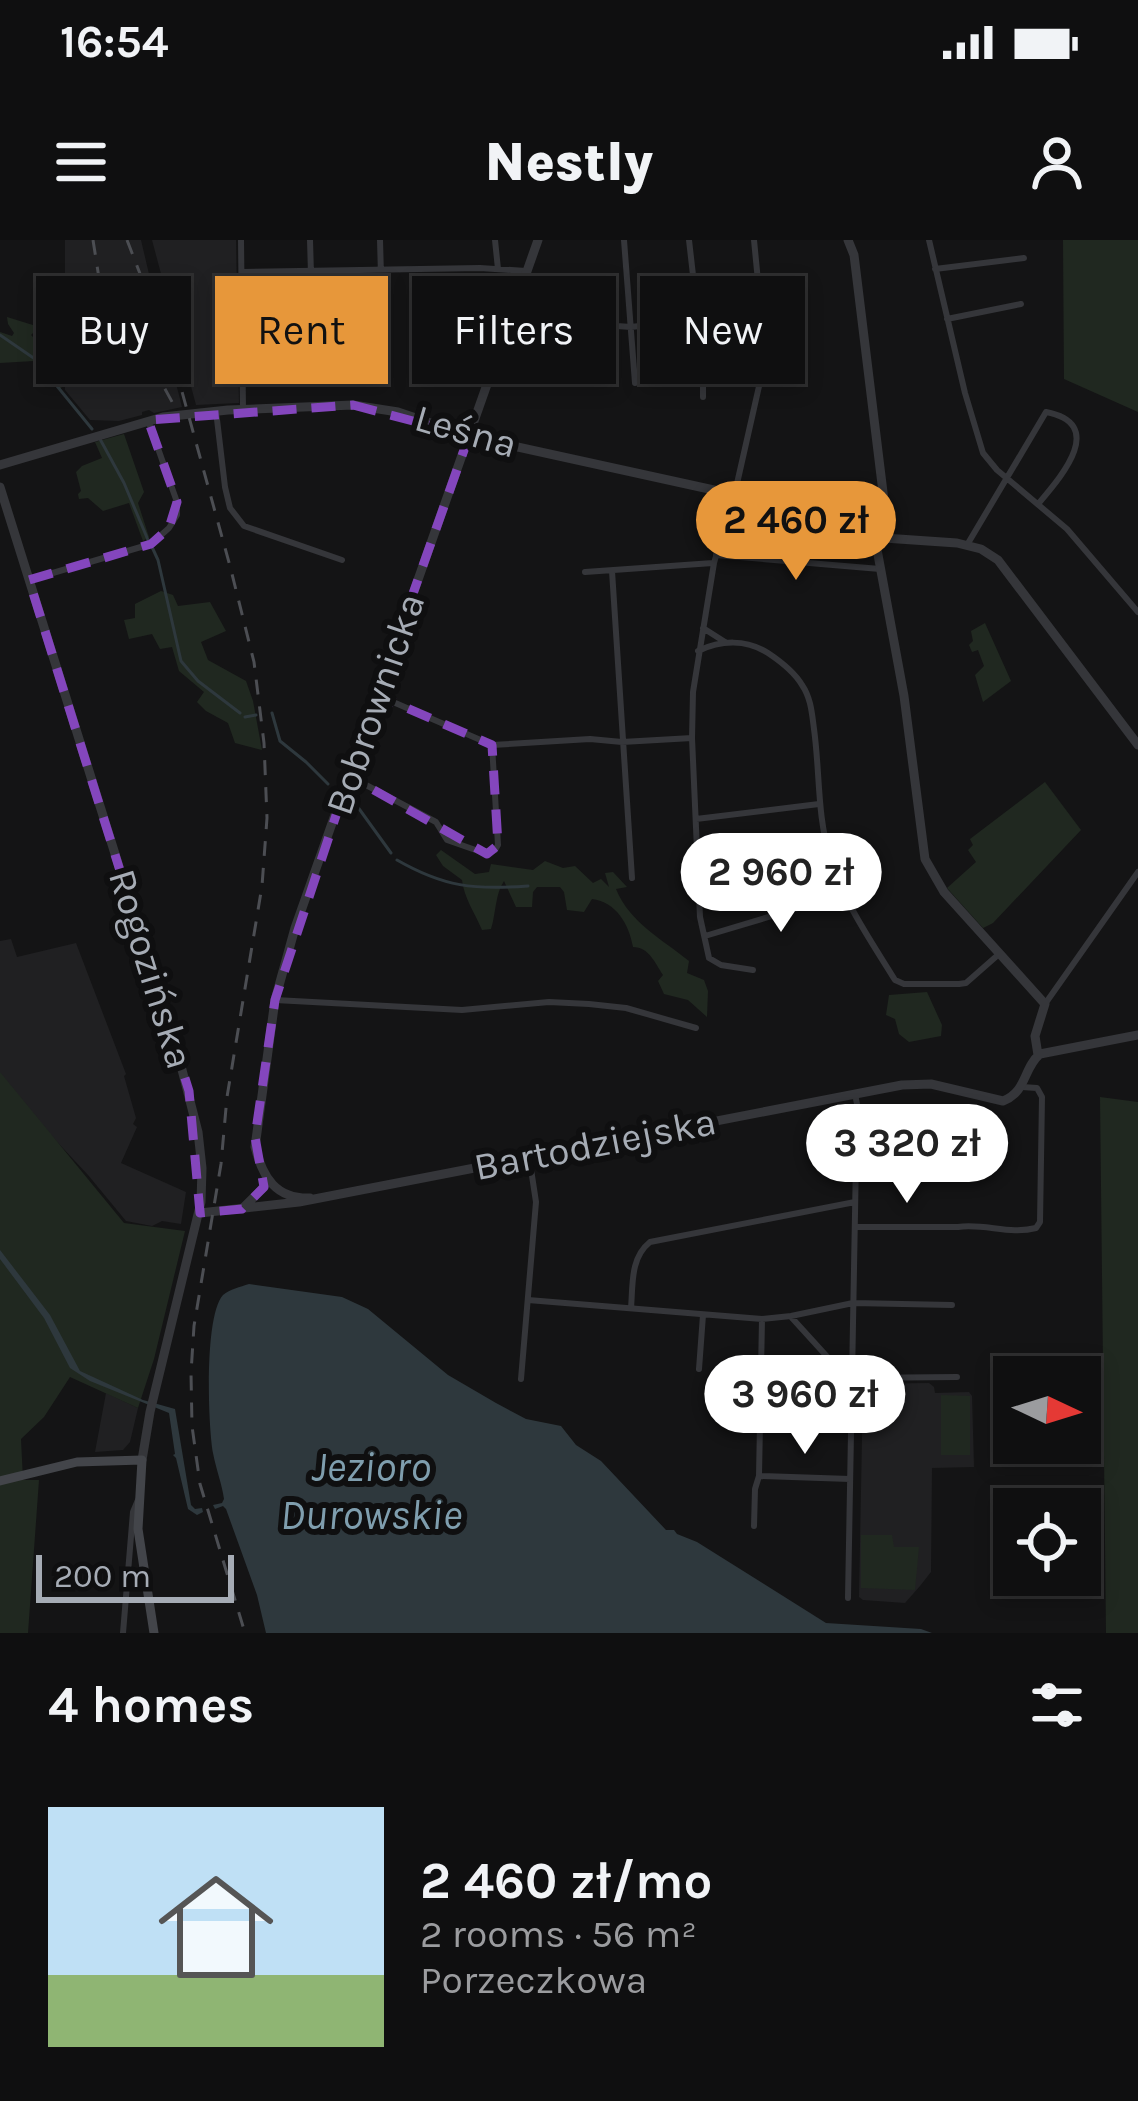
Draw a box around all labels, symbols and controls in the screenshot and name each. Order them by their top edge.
text: 16:54 [60,16,168,68]
icon: menu [48,129,114,195]
icon: person [1024,129,1090,195]
text: Nestly [485,130,653,194]
chip: Buy [36,276,191,384]
chip: Rent [215,276,388,384]
chip: Filters [412,276,616,384]
chip: New [640,276,805,384]
street label: Leśna [410,395,522,467]
pin: 2 460 zł [672,481,920,583]
text: 2 460 zł [723,497,869,543]
street label: Bobrownicka [316,587,434,821]
pin: 2 960 zł [657,833,905,935]
text: 2 960 zł [708,849,854,895]
street label: Rogozińska [99,864,203,1074]
street label: Bartodziejska [470,1098,720,1190]
pin: 3 320 zł [783,1104,1031,1206]
text: 3 320 zł [833,1120,981,1166]
pin: 3 960 zł [681,1355,929,1457]
north arrow [993,1356,1101,1464]
map controls [993,1356,1101,1596]
text: 3 960 zł [731,1371,879,1417]
water label: Jezioro Durowskie [280,1442,462,1540]
button: locate [993,1488,1101,1596]
scale bar [36,1549,234,1602]
text: 200 m [54,1557,151,1595]
icon: filters [1024,1672,1090,1738]
text: 4 homes [48,1675,254,1735]
text: 2 460 zł/mo [420,1851,712,1911]
icon: home [144,1855,288,1999]
text: 2 rooms · 56 m² [420,1911,697,1957]
text: Porzeczkowa [420,1957,647,2003]

